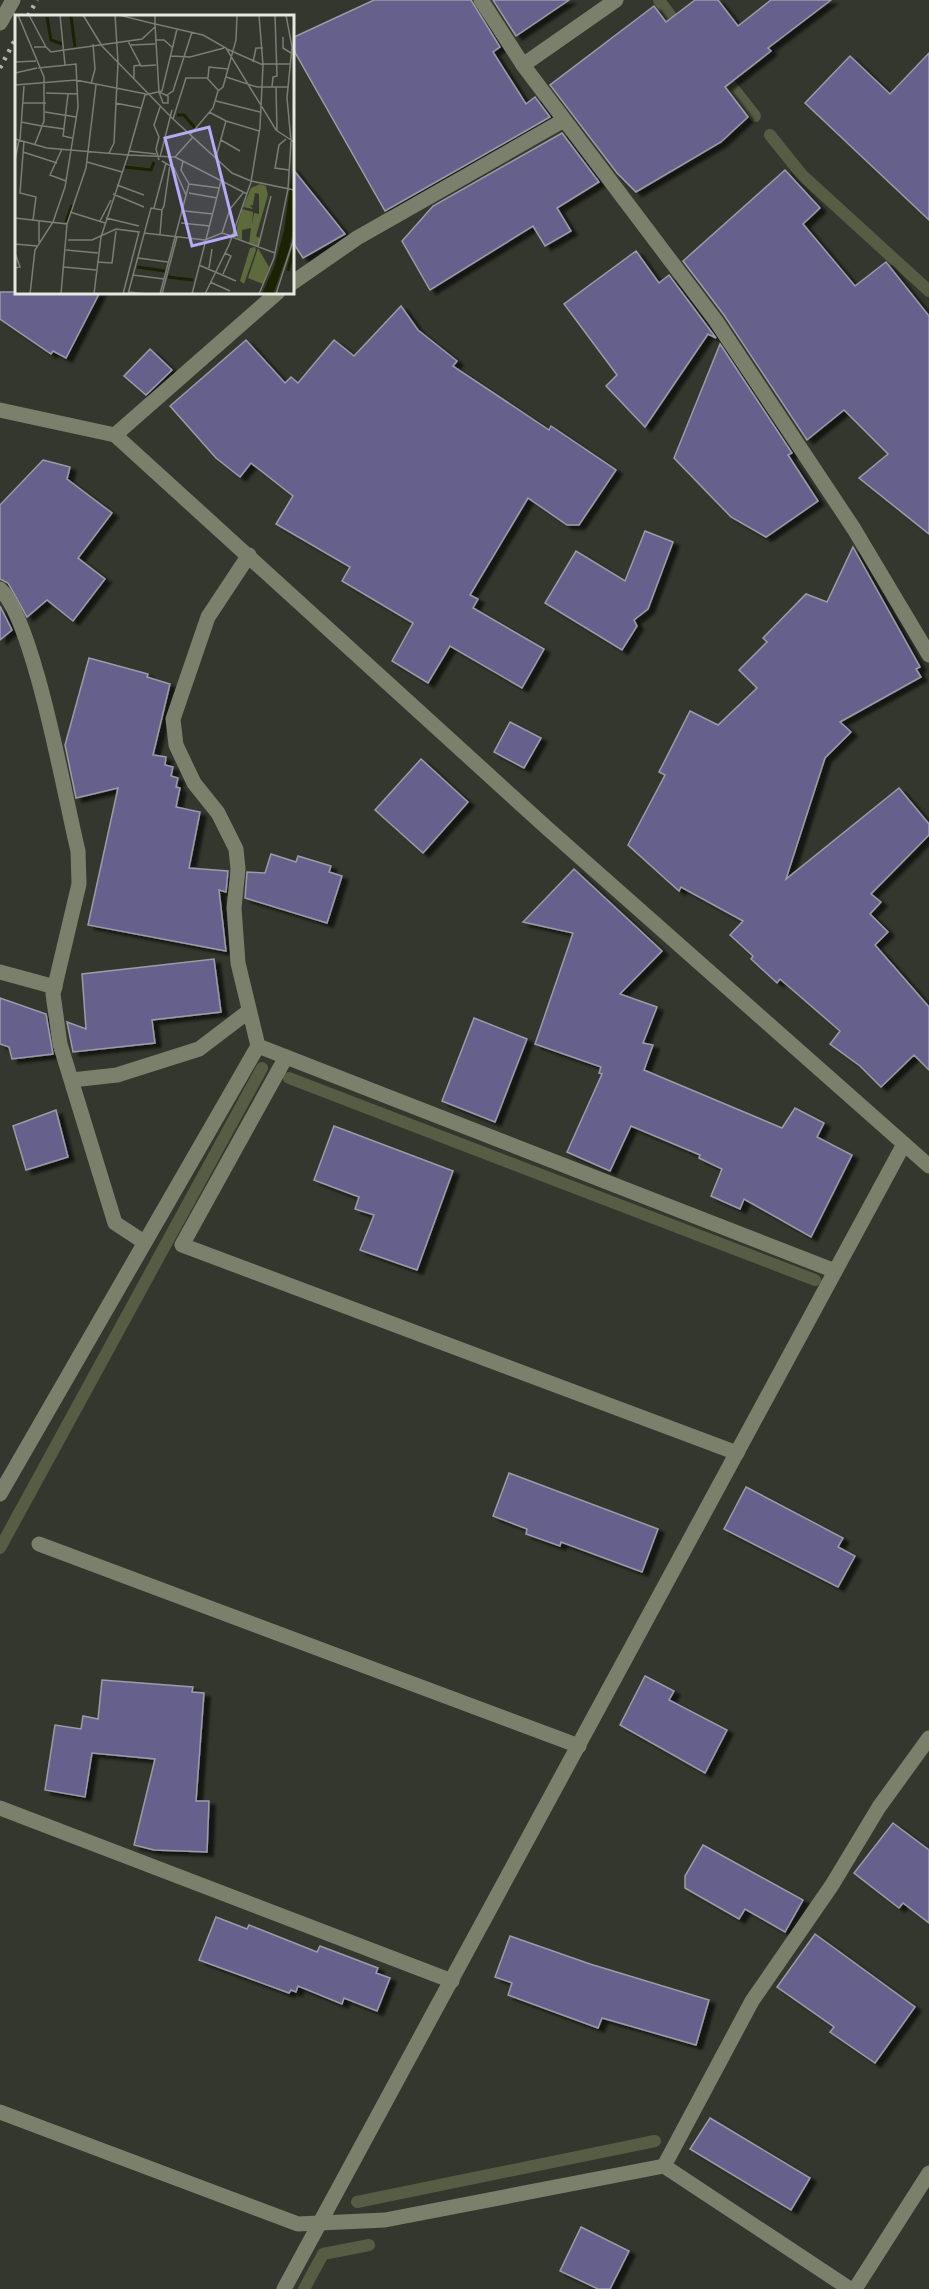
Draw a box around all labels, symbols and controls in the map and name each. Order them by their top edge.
inset map [15,15,294,294]

